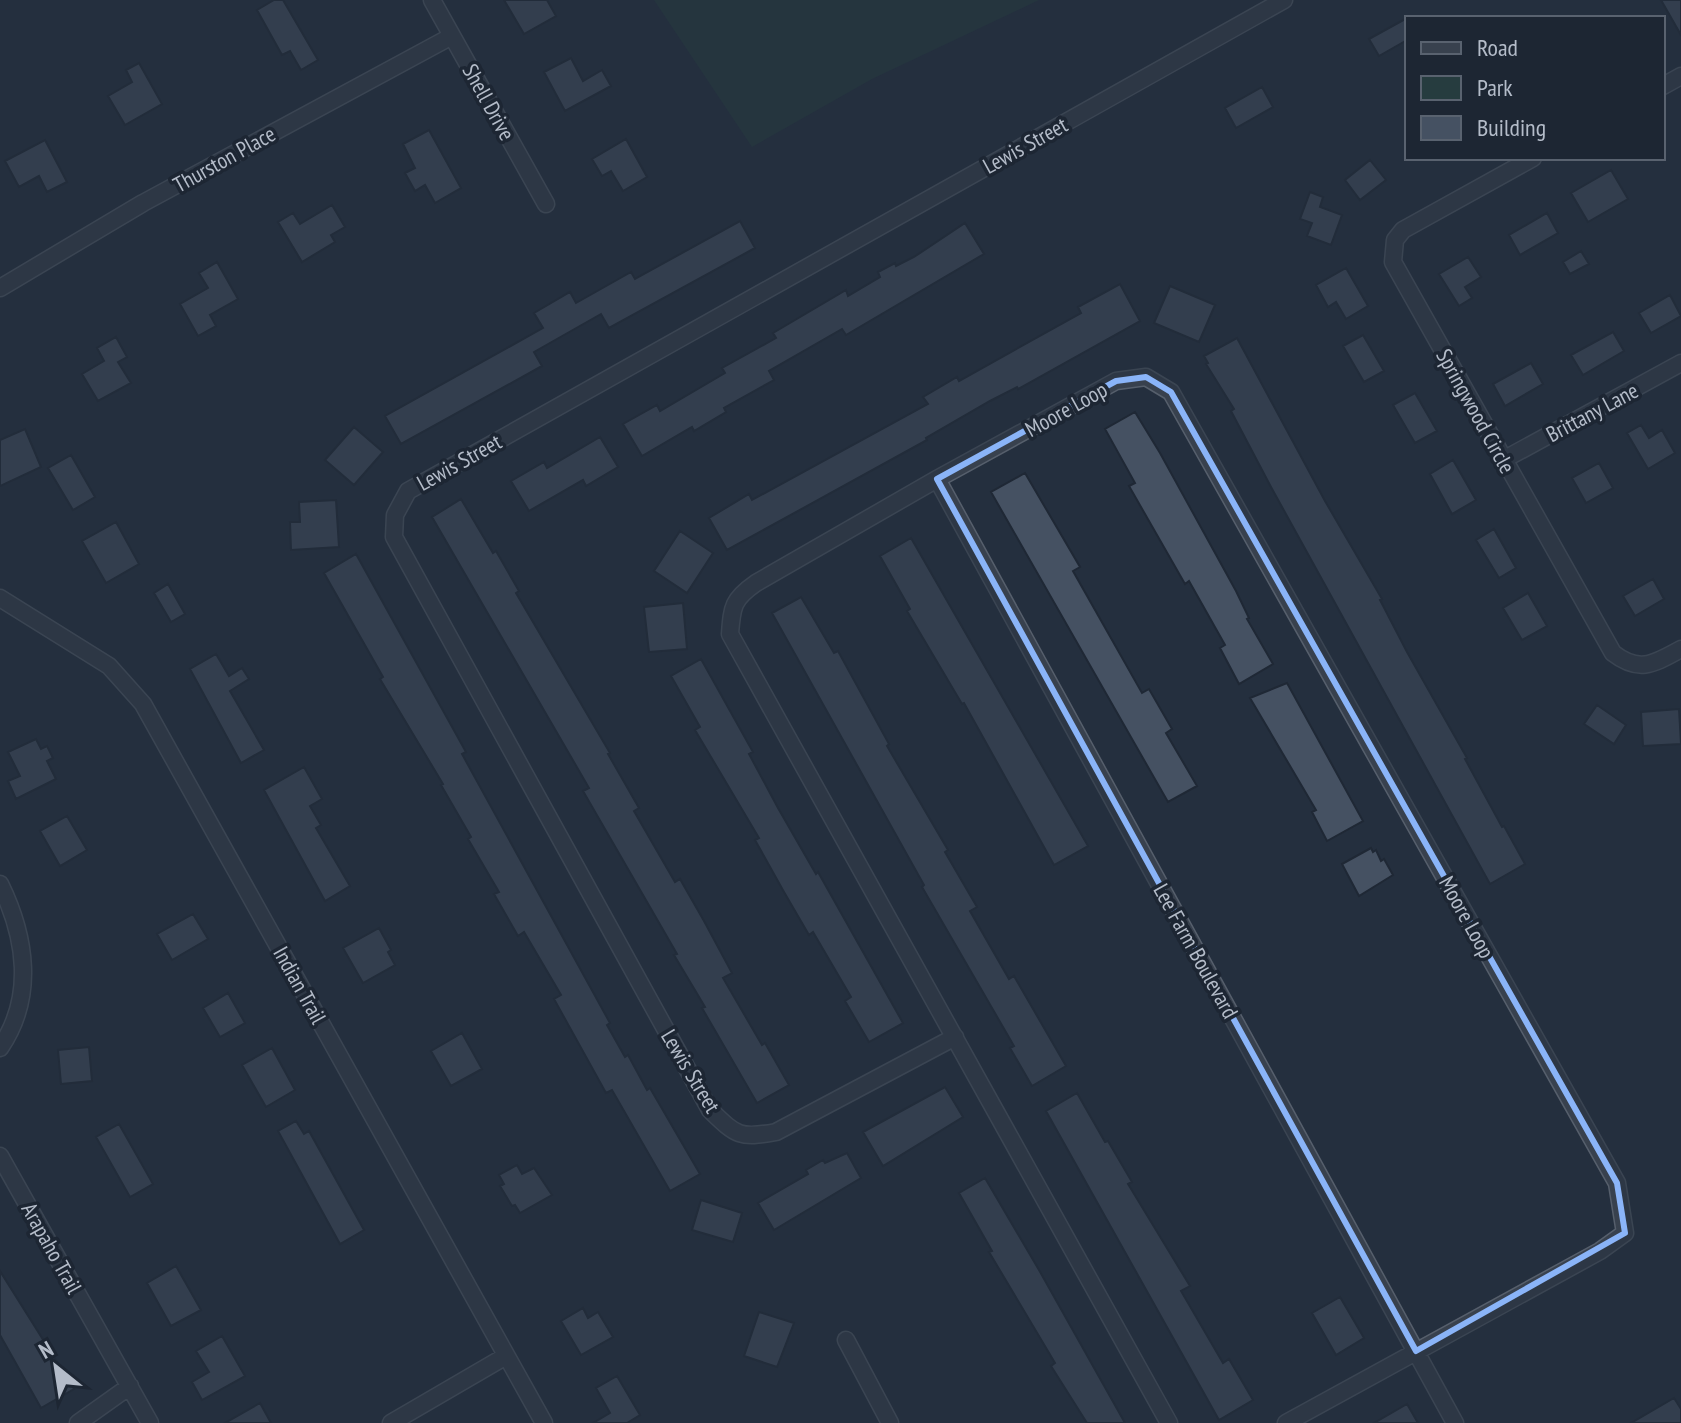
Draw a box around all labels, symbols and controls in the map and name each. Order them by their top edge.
legend [1405,16,1665,160]
text: Road [1477,32,1518,63]
street label: Shell Drive [457,59,521,145]
text: Park [1477,72,1513,103]
street label: Lewis Street [978,110,1072,180]
text: Building [1477,112,1546,143]
street label: Thurston Place [168,119,280,199]
street label: Springwood Circle [1430,344,1522,478]
street label: Moore Loop [1020,375,1112,443]
street label: Brittany Lane [1541,376,1643,448]
street label: Lewis Street [412,427,506,497]
street label: Moore Loop [1433,871,1501,963]
street label: Lee Farm Boulevard [1147,879,1245,1023]
street label: Indian Trail [267,941,333,1029]
street label: Lewis Street [655,1024,727,1118]
street label: Arapaho Trail [16,1198,89,1299]
north arrow [16,1327,96,1407]
text: N [34,1335,58,1365]

